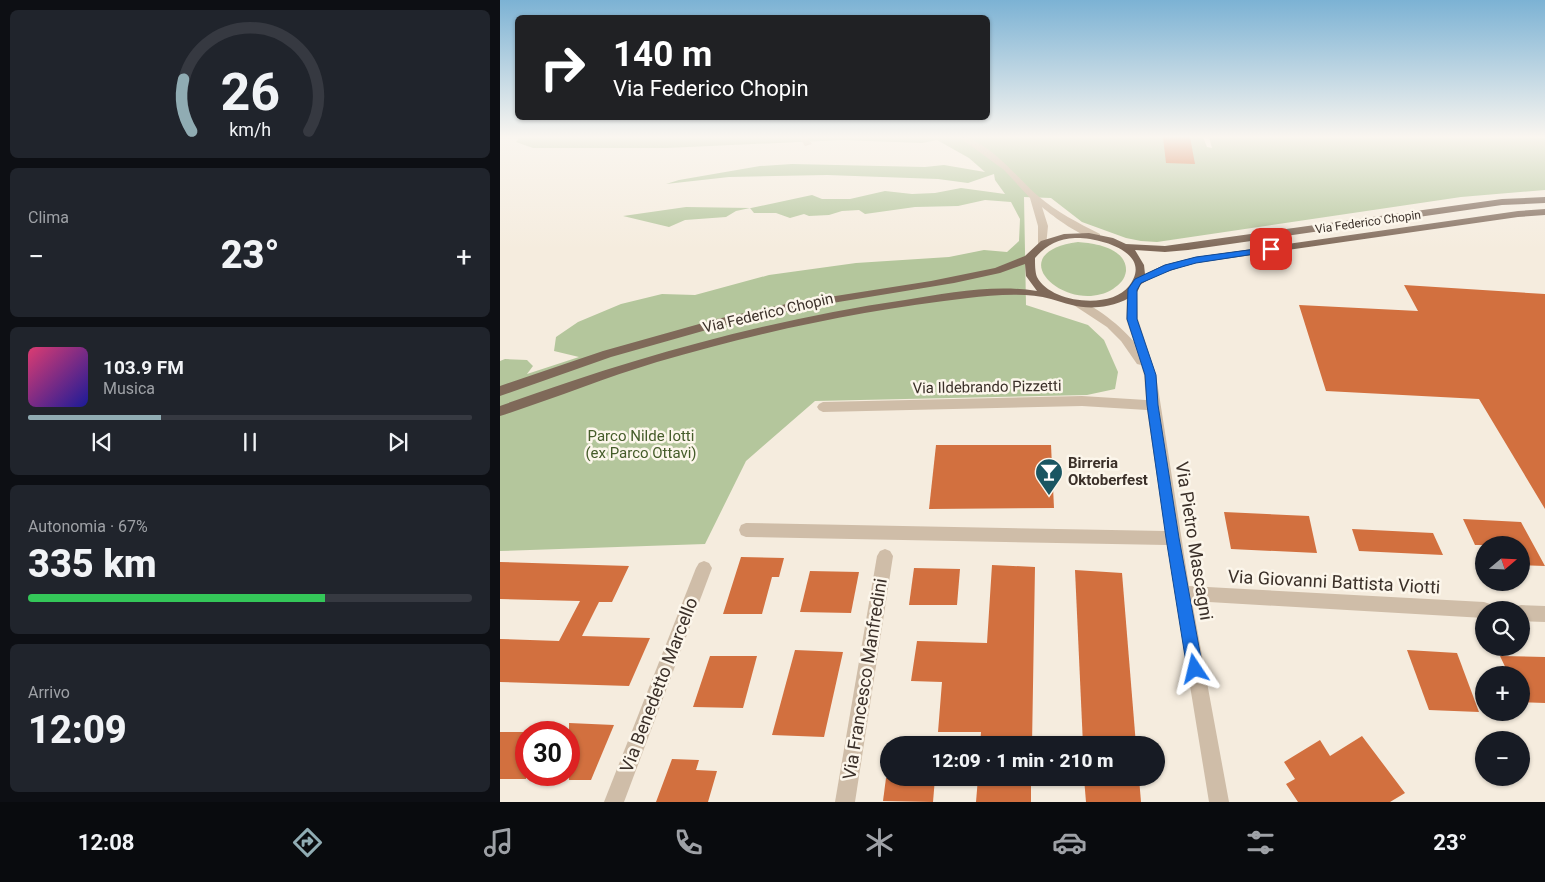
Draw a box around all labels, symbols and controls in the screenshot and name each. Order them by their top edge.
text: 140 m [613,34,712,75]
icon: right [530,35,595,100]
text: 26 [220,62,280,123]
text: Via Federico Chopin [613,76,809,101]
text: km/h [229,119,271,140]
text: Clima [28,208,69,227]
street label: Via Federico Chopin [1314,208,1422,236]
pin [1250,228,1292,270]
text: 23° [221,233,279,277]
icon: arrive [1257,235,1285,263]
text: − [28,240,44,273]
text: + [456,240,472,273]
street label: Via Federico Chopin [701,289,835,337]
text: 103.9 FM [103,356,184,379]
street label: Via Ildebrando Pizzetti [912,377,1062,397]
text: Musica [103,379,155,398]
park label: Parco Nilde Iotti (ex Parco Ottavi) [585,427,697,462]
icon: previous [88,428,116,456]
icon: pause [236,428,264,456]
icon: next [384,428,412,456]
place label: Birreria Oktoberfest [1068,454,1148,489]
bar icon: Birreria Oktoberfest [1034,457,1064,496]
street label: Via Pietro Mascagni [1172,460,1217,622]
text: Autonomia · 67% [28,517,148,536]
north arrow [1475,536,1530,591]
map controls [1475,536,1530,786]
text: 335 km [28,542,157,586]
street label: Via Giovanni Battista Viotti [1227,565,1441,598]
street label: Via Francesco Manfredini [838,577,891,781]
street label: Via Benedetto Marcello [615,594,702,775]
button: search [1475,601,1530,656]
position arrow [1168,642,1220,694]
button: + [1475,666,1530,721]
text: Arrivo [28,683,70,702]
text: 12:09 [28,708,127,752]
speed limit sign: 30 [515,721,580,786]
button: − [1475,731,1530,786]
text: 12:09 · 1 min · 210 m [931,749,1114,772]
icon: directions [290,825,325,860]
icon: music [481,825,516,860]
icon: phone [671,825,706,860]
icon: climate [862,825,897,860]
icon: car [1052,825,1087,860]
icon: filters [1243,825,1278,860]
text: 12:08 [78,830,134,855]
text: 23° [1433,830,1467,855]

